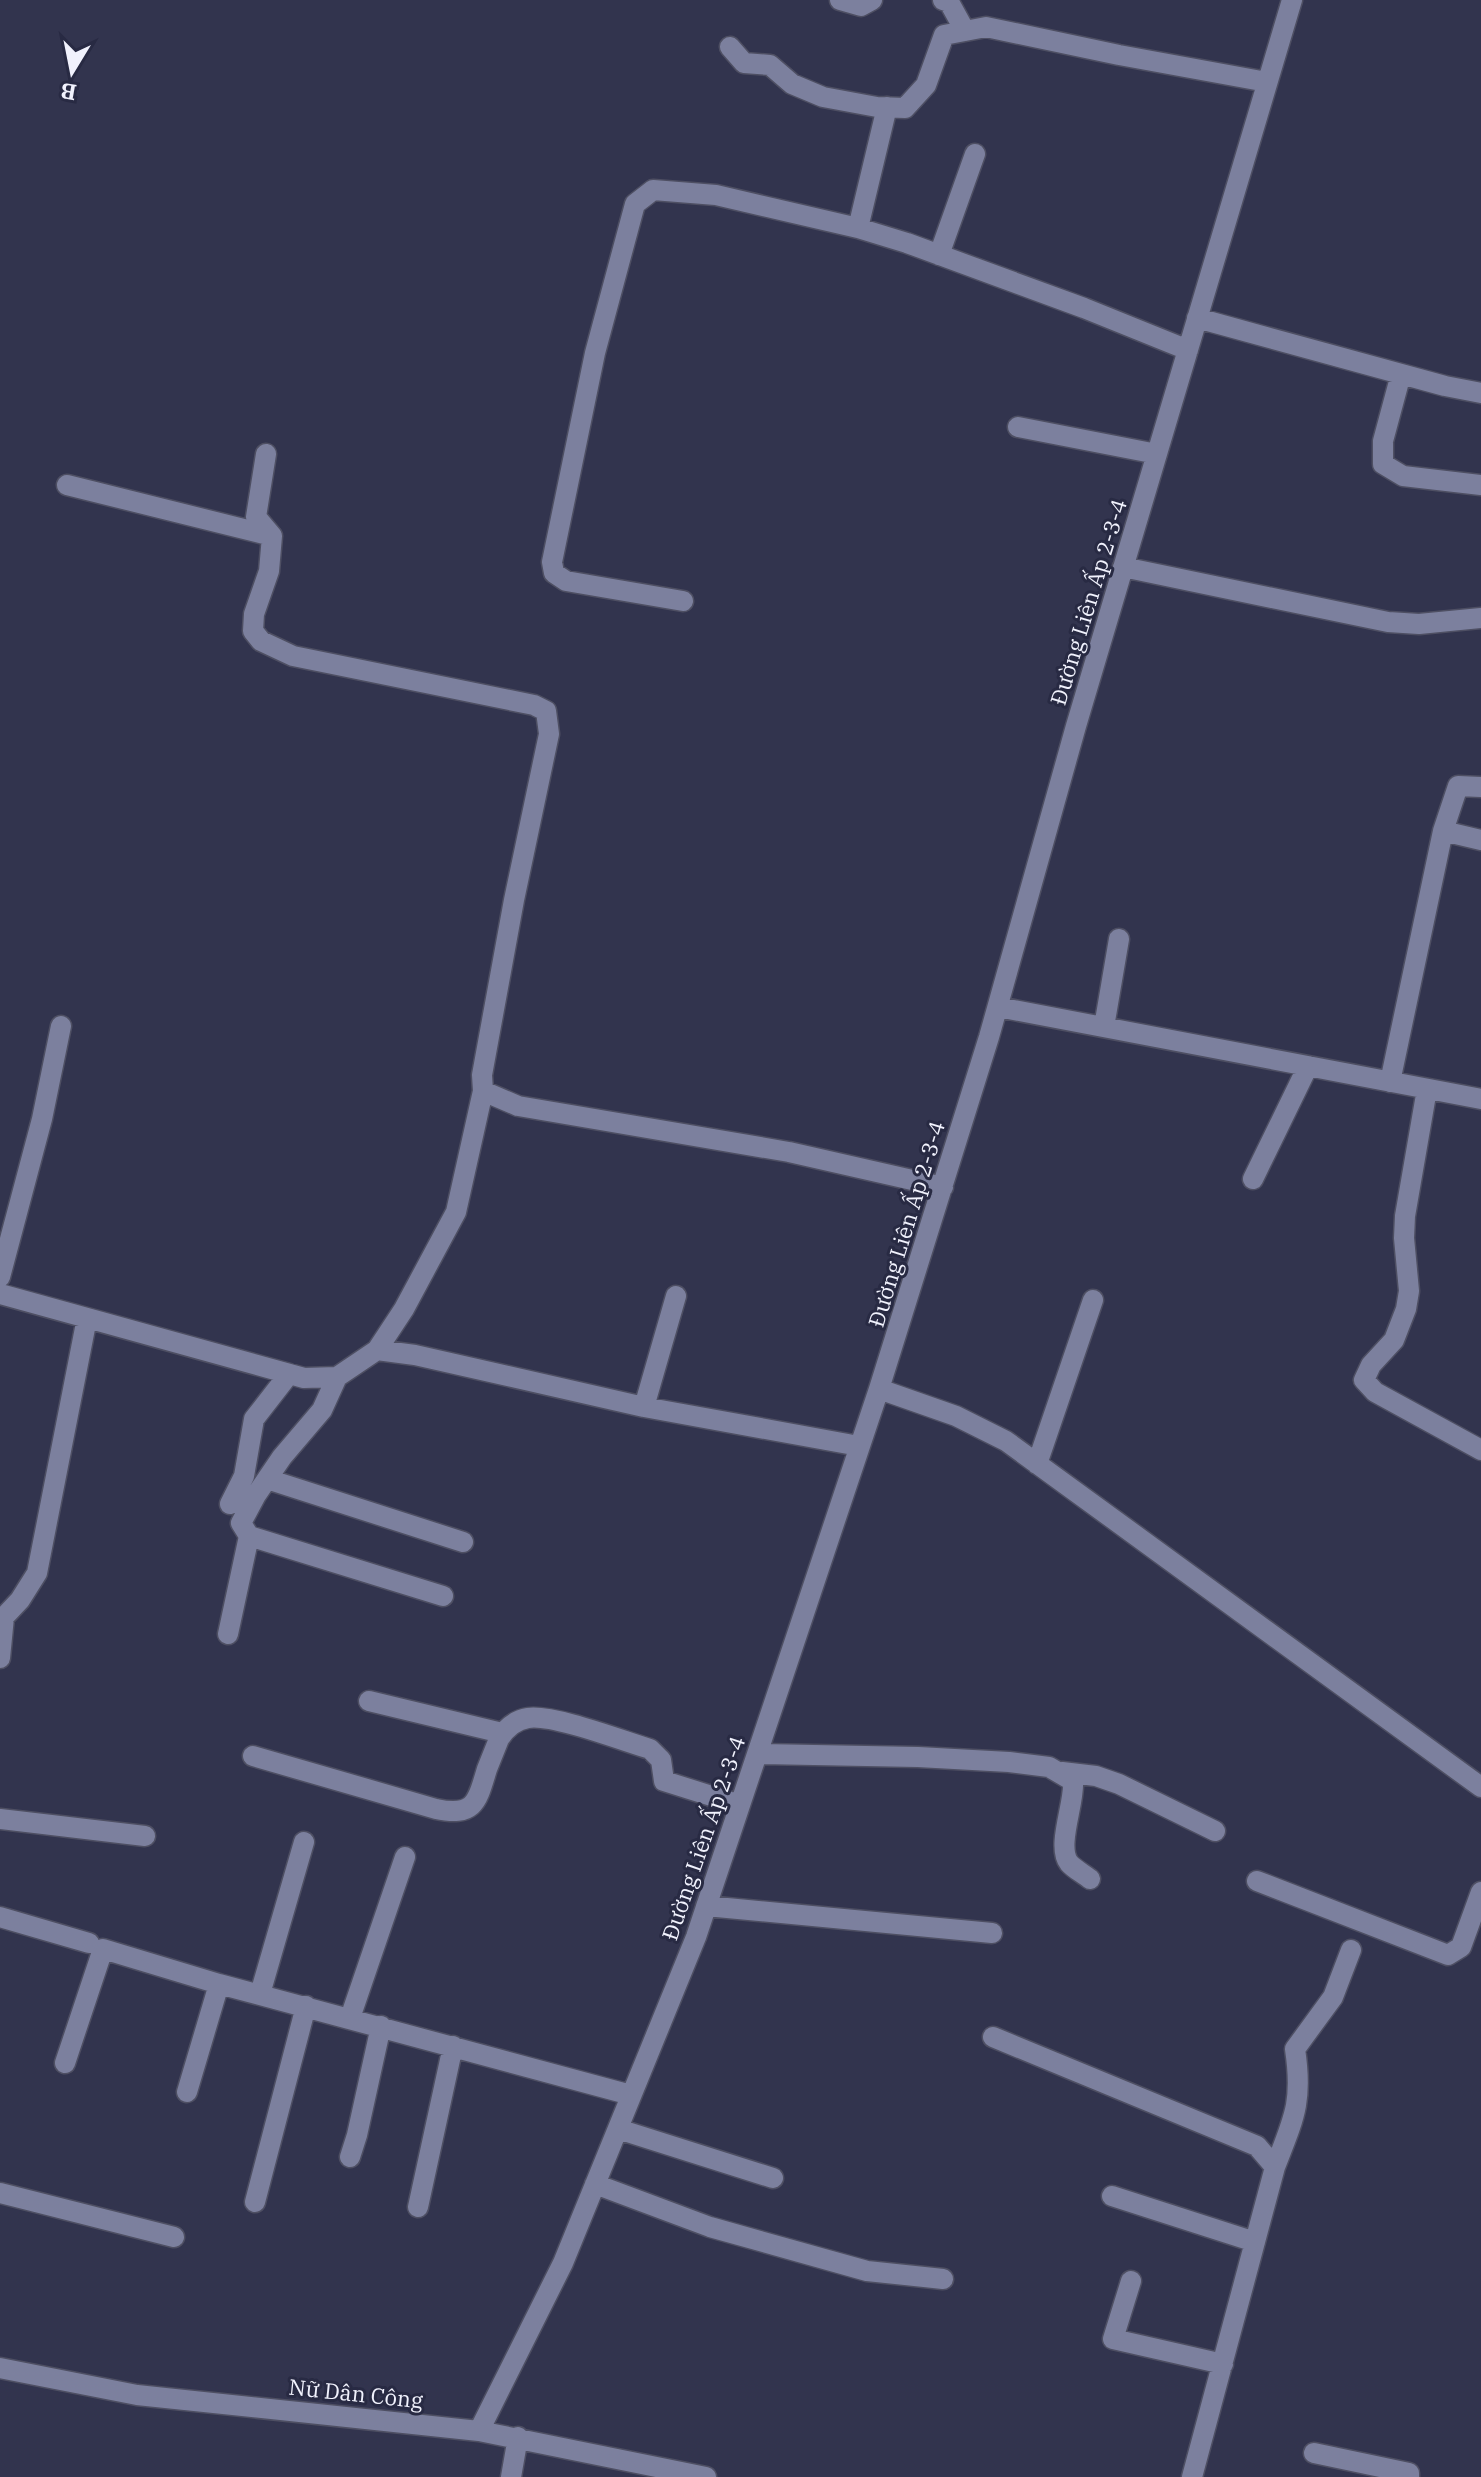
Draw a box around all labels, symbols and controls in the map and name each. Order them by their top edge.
north arrow [32,32,112,112]
text: B [58,77,79,108]
street label: Đường Liên Ấp 2-3-4 [1041,495,1133,709]
street label: Đường Liên Ấp 2-3-4 [859,1117,951,1331]
street label: Đường Liên Ấp 2-3-4 [653,1731,752,1944]
street label: Nữ Dân Công [287,2372,425,2414]

